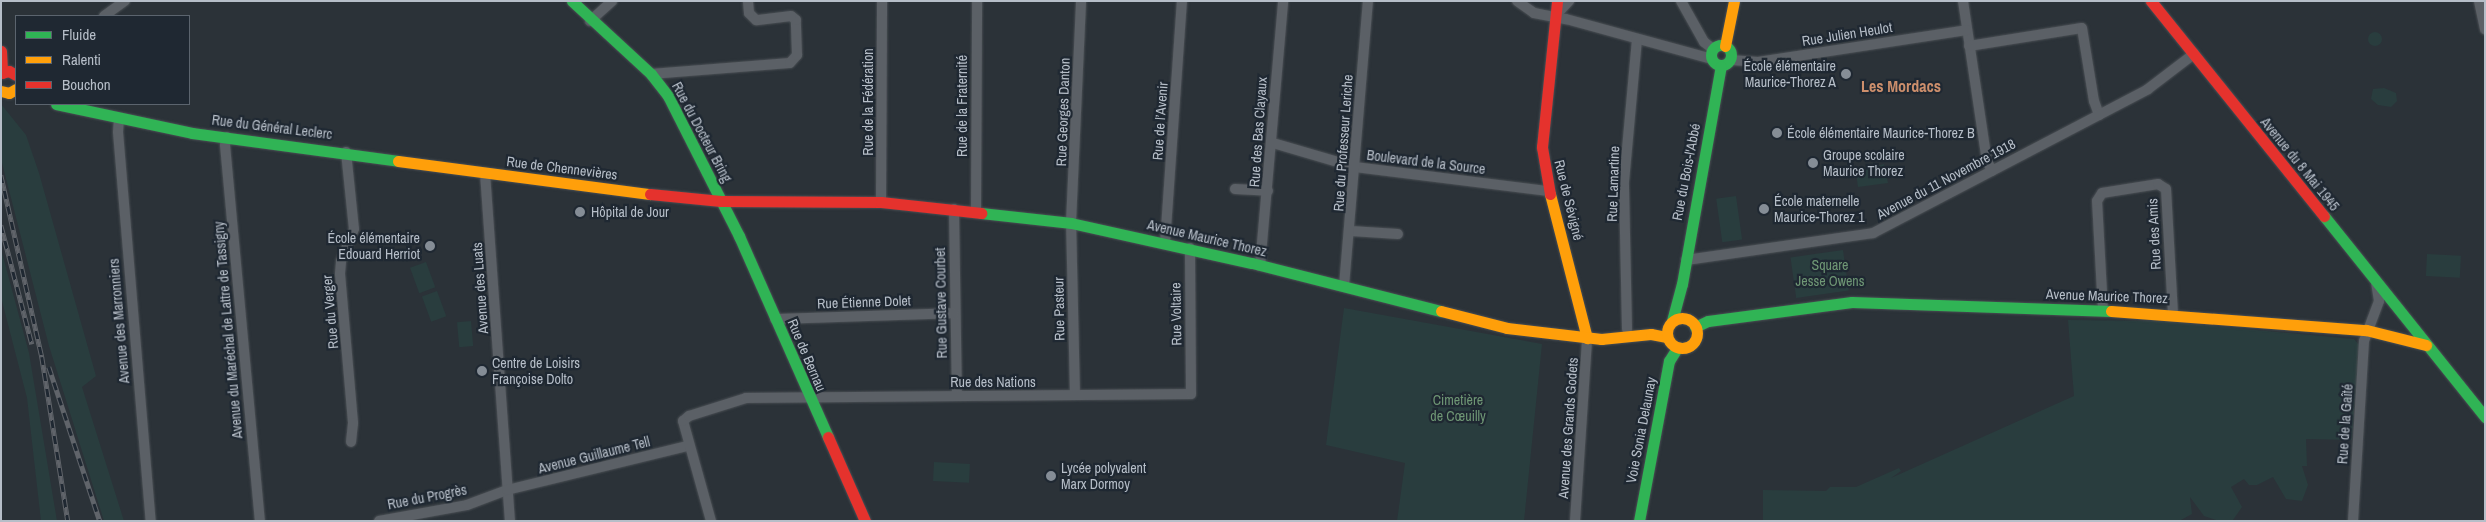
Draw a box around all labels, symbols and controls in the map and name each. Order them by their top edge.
legend [15,15,190,105]
street label: Rue Julien Heulot [1801,19,1893,49]
text: Fluide [62,24,96,45]
street label: Rue de la Fédération [860,48,876,156]
text: Ralenti [62,49,101,70]
street label: Rue de la Fraternité [954,55,970,157]
street label: Rue Georges Danton [1053,57,1073,167]
place label: École élémentaire Maurice-Thorez A [1743,58,1836,90]
marker: École élémentaire Maurice-Thorez A [1840,68,1852,80]
text: Bouchon [62,74,111,95]
street label: Rue du Professeur Leriche [1330,74,1356,212]
street label: Rue des Bas Clayaux [1246,76,1270,188]
district label: Les Mordacs [1861,76,1941,96]
street label: Rue du Docteur Bring [669,79,735,185]
street label: Rue de l’Avenir [1149,81,1171,161]
street label: Rue du Général Leclerc [211,111,333,143]
street label: Avenue du 8 Mai 1945 [2257,114,2343,214]
street label: Rue du Bois-l'Abbé [1668,122,1704,222]
place label: École élémentaire Maurice-Thorez B [1787,125,1975,141]
marker: École élémentaire Maurice-Thorez B [1771,127,1783,139]
street label: Avenue du 11 Novembre 1918 [1874,135,2018,223]
street label: Boulevard de la Source [1366,146,1486,178]
street label: Rue Lamartine [1603,146,1623,222]
place label: Groupe scolaire Maurice Thorez [1823,147,1905,180]
street label: Rue de Chennevières [506,153,618,183]
marker: Groupe scolaire Maurice Thorez [1807,157,1819,169]
street label: Rue de Sévigné [1551,158,1587,242]
place label: École maternelle Maurice-Thorez 1 [1774,193,1865,226]
street label: Rue des Amis [2144,198,2164,270]
marker: École maternelle Maurice-Thorez 1 [1758,203,1770,215]
place label: Hôpital de Jour [591,204,669,220]
marker: Hôpital de Jour [573,205,587,219]
street label: Avenue Maurice Thorez [1146,216,1268,260]
street label: Avenue du Maréchal de Lattre de Tassigny [210,221,246,439]
place label: École élémentaire Edouard Herriot [327,230,420,262]
marker: École élémentaire Edouard Herriot [424,240,436,252]
street label: Avenue des Luats [468,242,492,334]
street label: Rue Gustave Courbet [932,247,950,359]
park label: Square Jesse Owens [1796,257,1864,290]
street label: Avenue des Marronniers [105,258,133,384]
street label: Rue du Verger [318,274,342,350]
street label: Rue Pasteur [1050,277,1068,341]
street label: Rue Voltaire [1167,282,1185,346]
street label: Avenue Maurice Thorez [2046,285,2168,307]
street label: Rue Étienne Dolet [817,292,911,312]
street label: Rue de Bernau [784,316,830,394]
place label: Centre de Loisirs Françoise Dolto [492,355,580,388]
street label: Avenue des Grands Godets [1555,357,1581,499]
marker: Centre de Loisirs Françoise Dolto [476,365,488,377]
street label: Rue des Nations [950,374,1036,390]
street label: Voie Sonia Delaunay [1622,375,1660,485]
street label: Rue de la Gaîté [2334,383,2356,465]
park label: Cimetière de Cœuilly [1430,392,1486,424]
street label: Avenue Guillaume Tell [536,433,652,477]
place label: Lycée polyvalent Marx Dormoy [1061,460,1146,492]
marker: Lycée polyvalent Marx Dormoy [1045,470,1057,482]
street label: Rue du Progrès [386,481,468,513]

